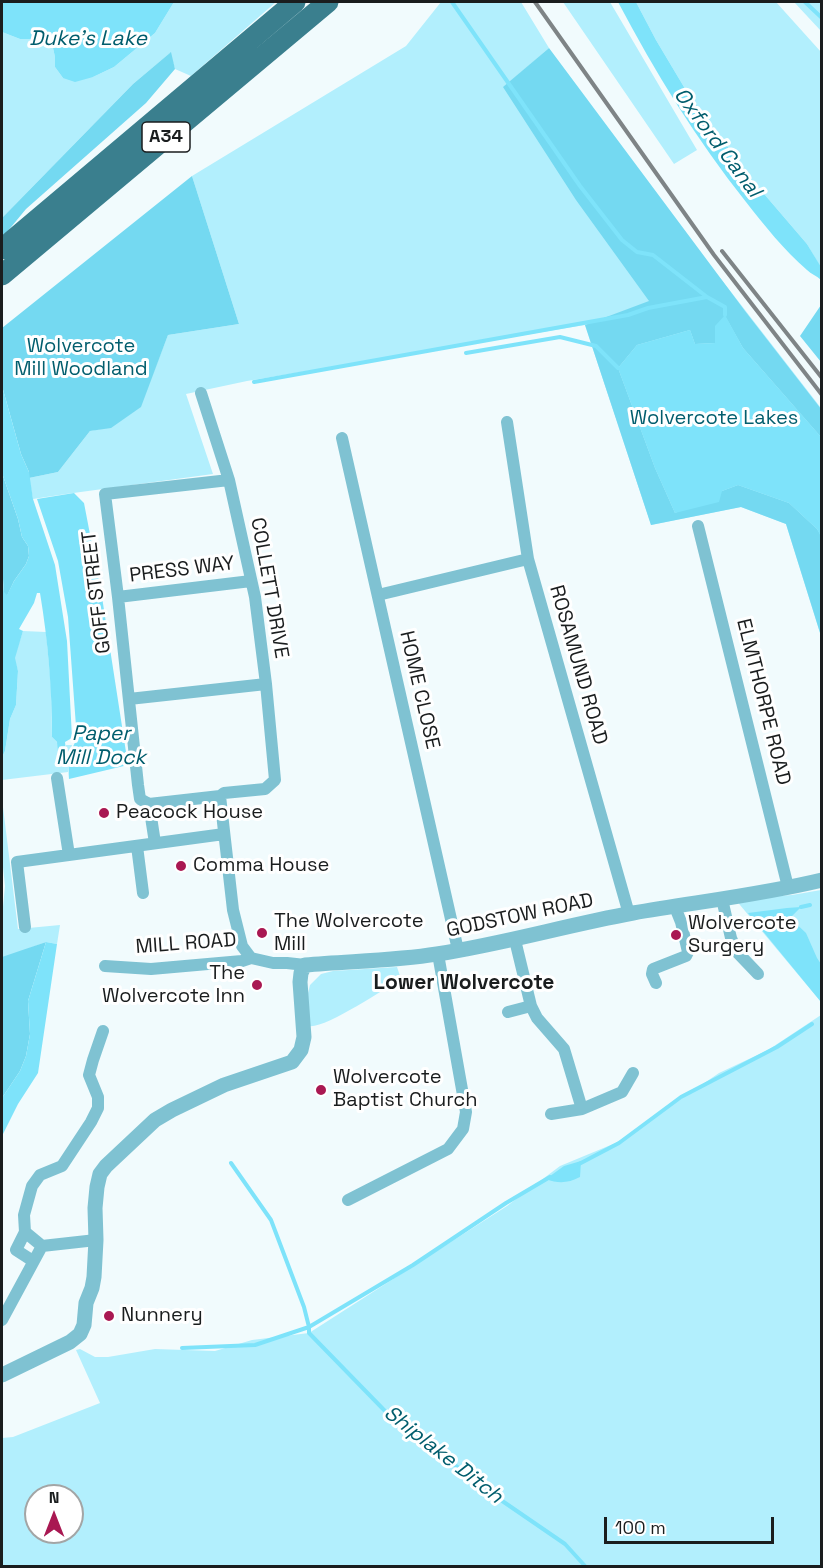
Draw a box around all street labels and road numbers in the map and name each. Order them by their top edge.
road number: A34 [142,122,190,152]
street label: COLLETT DRIVE [245,516,293,660]
street label: GOFF STREET [78,529,116,655]
street label: PRESS WAY [128,552,236,588]
street label: ROSAMUND ROAD [544,582,612,748]
street label: ELMTHORPE ROAD [731,616,795,788]
street label: HOME CLOSE [394,629,444,751]
street label: GODSTOW ROAD [444,889,596,943]
street label: MILL ROAD [135,929,237,959]

